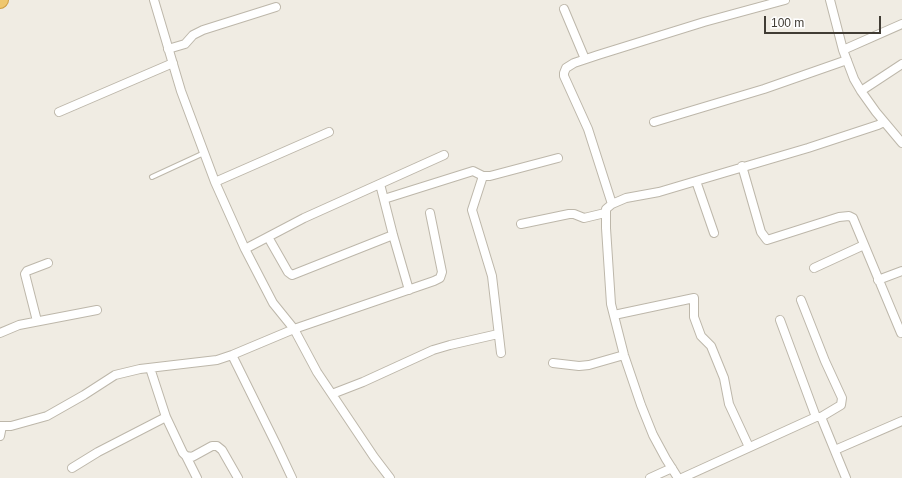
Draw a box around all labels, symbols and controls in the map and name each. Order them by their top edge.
scale bar [766,8,883,34]
text: 100 m [771,16,804,30]

